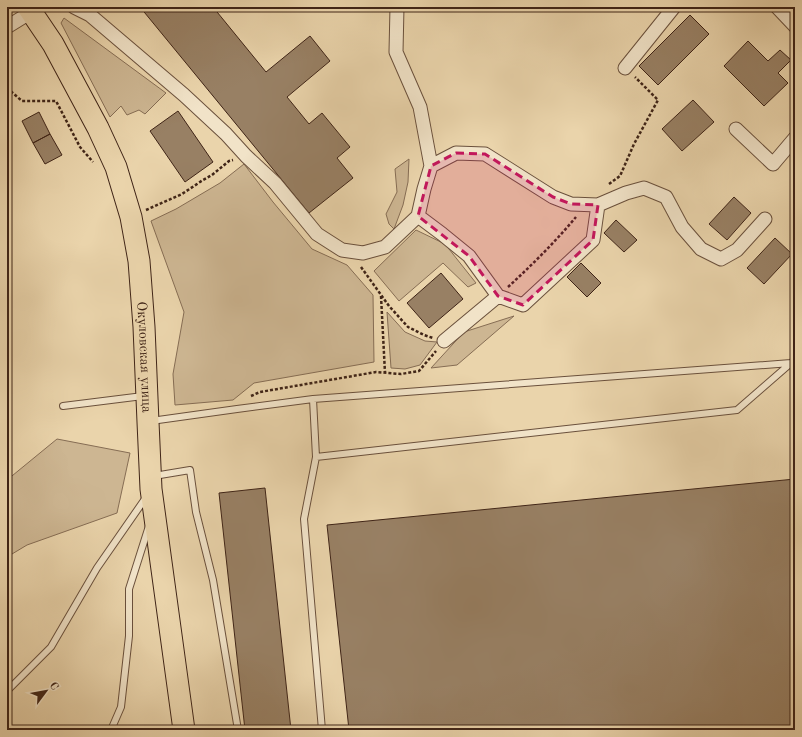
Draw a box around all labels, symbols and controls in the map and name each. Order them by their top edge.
street label: Окуловская улица [134,301,154,413]
north arrow [26,671,66,711]
text: С [47,681,60,692]

